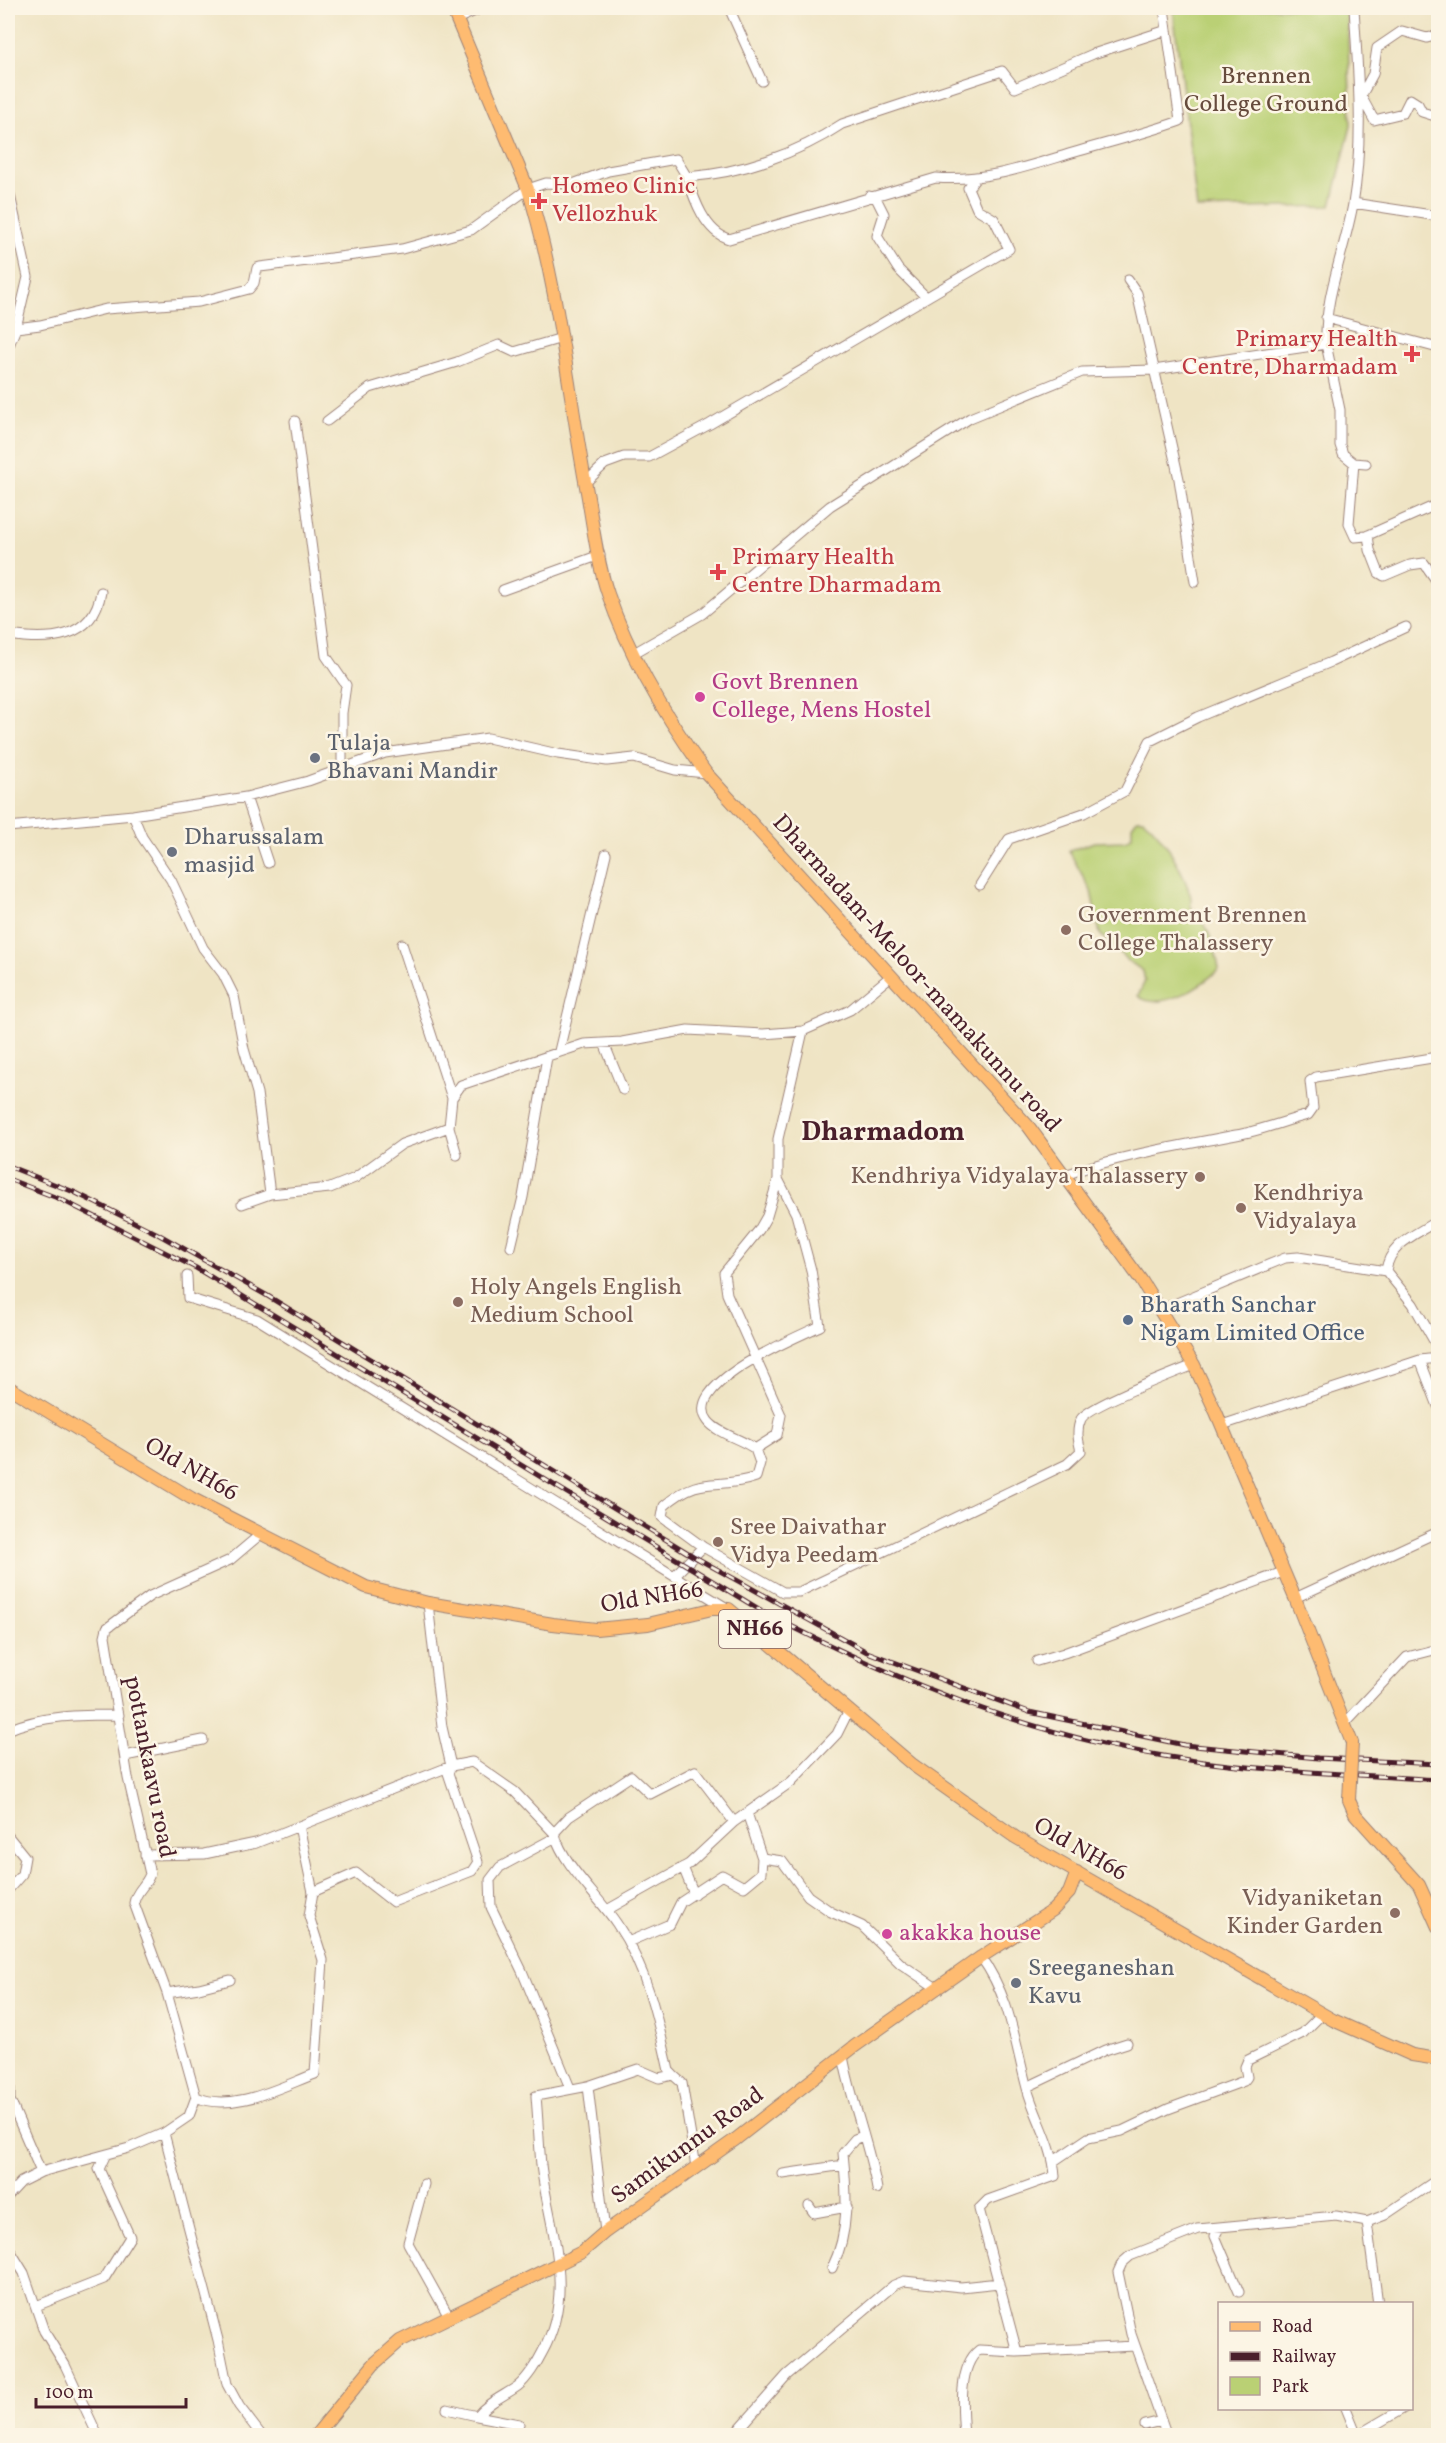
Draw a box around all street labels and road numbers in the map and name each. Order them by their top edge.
street label: Dharmadam-Meloor-mamakunnu road [764,807,1068,1141]
street label: Old NH66 [138,1429,244,1511]
street label: Old NH66 [598,1573,706,1623]
road number: NH66 [719,1610,791,1648]
street label: pottankaavu road [115,1673,183,1861]
street label: Old NH66 [1027,1809,1133,1891]
street label: Samikunnu Road [605,2079,771,2213]

